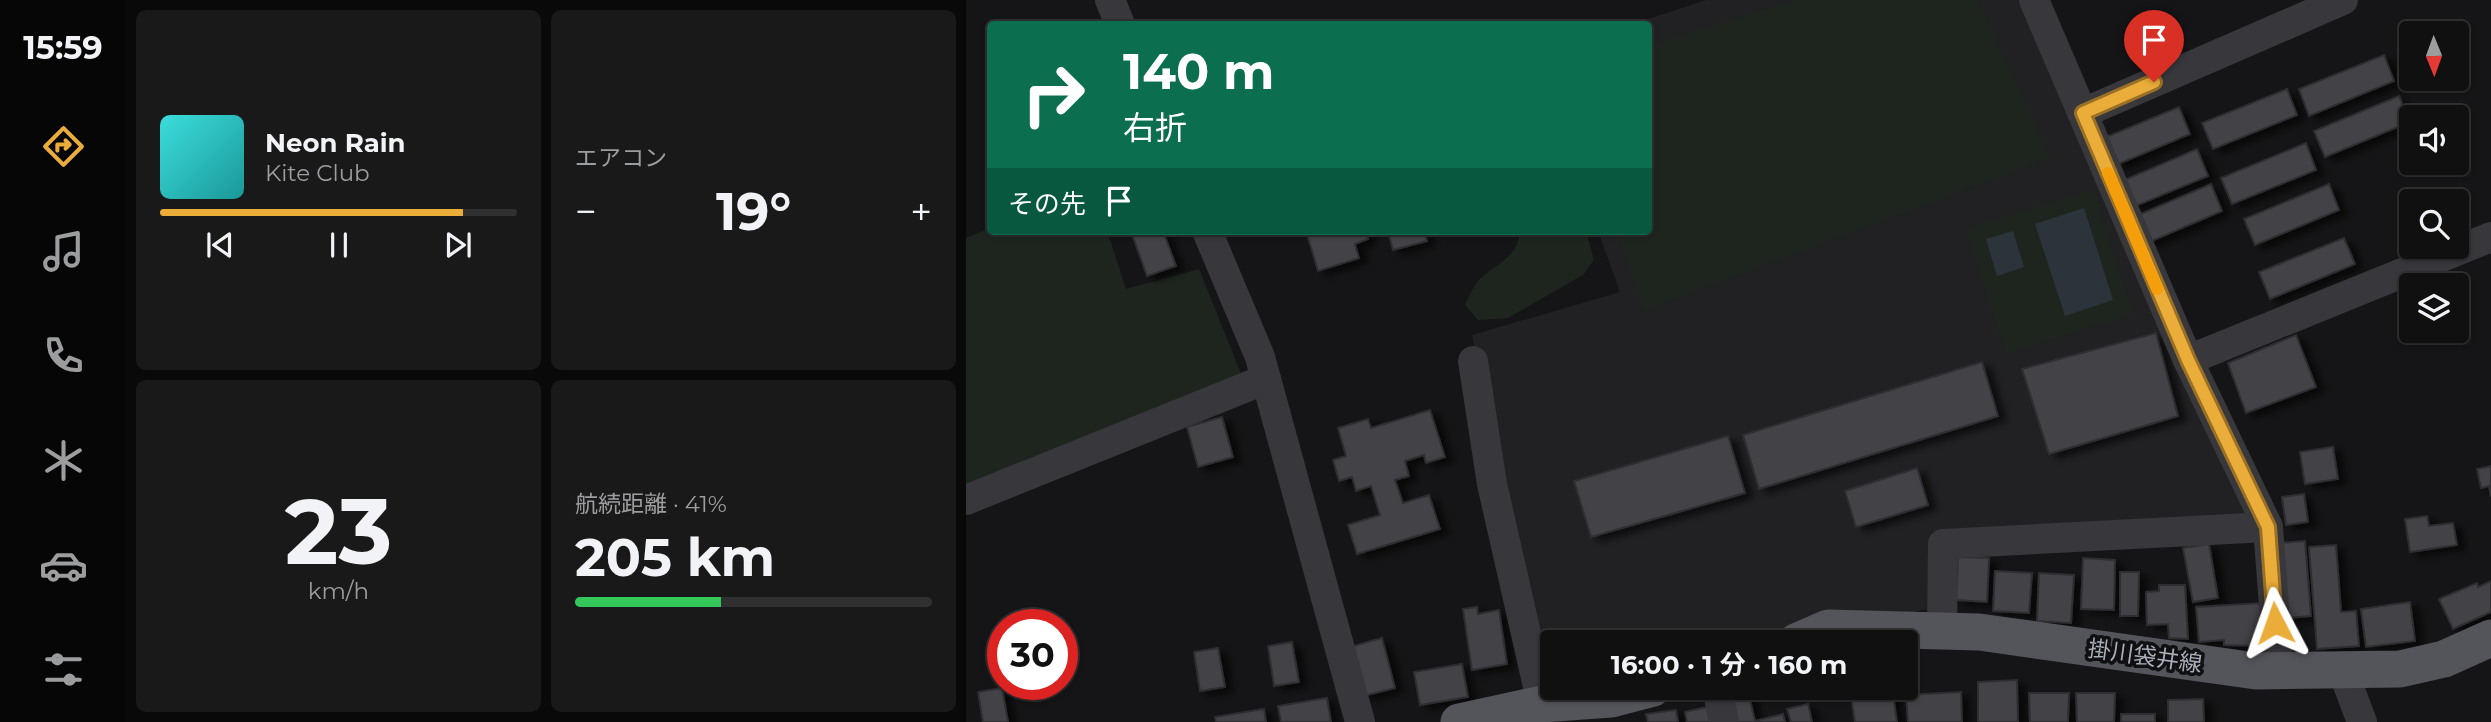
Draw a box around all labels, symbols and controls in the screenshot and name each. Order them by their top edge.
pin [2124,10,2184,82]
icon: arrive [2135,21,2173,59]
north arrow [2399,21,2469,91]
map controls [2399,21,2469,343]
text: 15:59 [23,28,103,67]
text: 140 m [1123,42,1275,101]
icon: right [1008,49,1099,140]
button: sound [2399,105,2469,175]
text: 右折 [1123,108,1187,147]
icon: directions [39,122,88,171]
text: Neon Rain [265,127,406,159]
text: エアコン [575,144,667,172]
text: Kite Club [265,159,370,187]
text: 19° [716,180,791,243]
icon: arrive [1100,182,1138,220]
text: − [575,188,597,235]
text: + [910,188,932,235]
text: その先 [1008,188,1086,220]
button: search [2399,189,2469,259]
icon: previous [201,226,239,264]
icon: pause [320,226,358,264]
icon: next [439,226,477,264]
icon: music [39,227,88,276]
button: layers [2399,273,2469,343]
icon: phone [39,331,88,380]
icon: climate [39,436,88,485]
text: 23 [285,476,392,587]
text: 航続距離 · 41% [575,490,727,518]
text: 205 km [575,526,775,589]
icon: car [39,541,88,590]
text: km/h [308,577,369,605]
position arrow [2238,586,2312,660]
speed limit sign: 30 [987,609,1078,700]
street label: 掛川袋井線 [2086,634,2204,678]
icon: filters [39,645,88,694]
text: 16:00 · 1 分 · 160 m [1611,649,1847,681]

